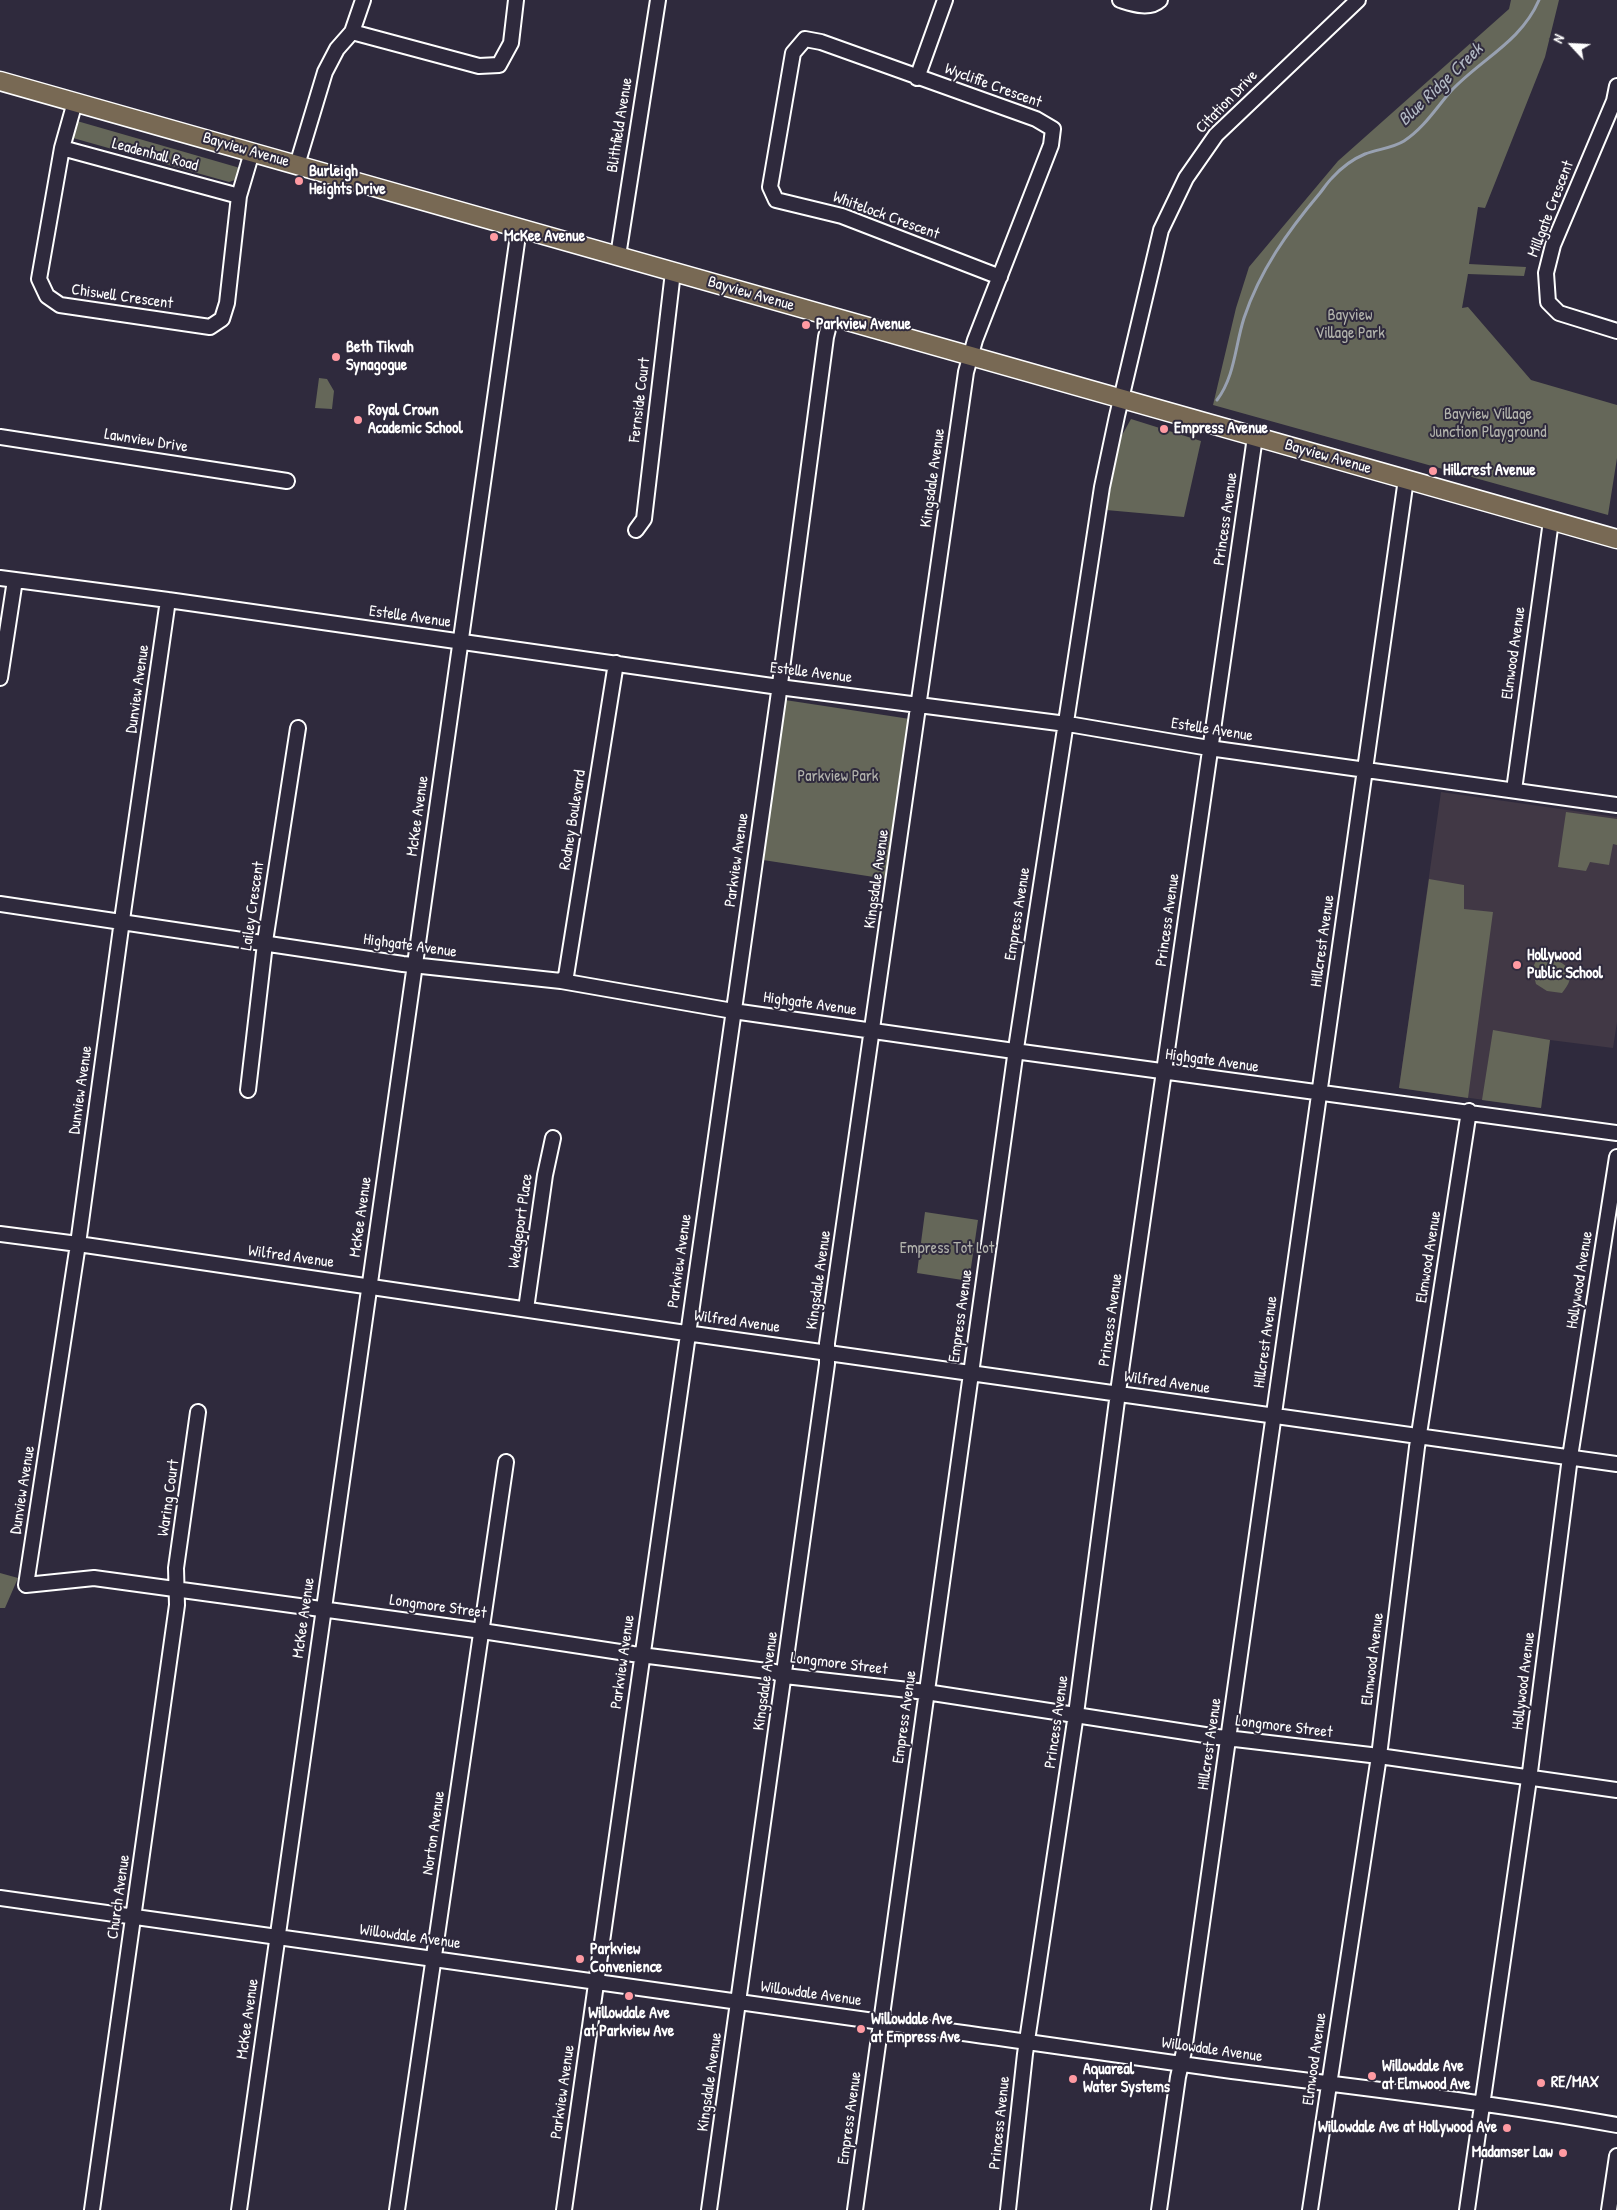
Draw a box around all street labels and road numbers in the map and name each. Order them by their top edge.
street label: Wycliffe Crescent [942,60,1044,112]
street label: Citation Drive [1192,66,1262,138]
street label: Blithfield Avenue [603,76,637,174]
street label: Bayview Avenue [200,128,292,172]
street label: Leadenhall Road [110,134,200,176]
street label: Millgate Crescent [1524,158,1578,260]
street label: Whitelock Crescent [830,188,942,244]
street label: Bayview Avenue [705,272,797,316]
street label: Chiswell Crescent [70,280,174,314]
street label: Fernside Court [625,357,655,443]
street label: Lawnview Drive [103,425,189,457]
street label: Kingsdale Avenue [917,427,949,529]
street label: Bayview Avenue [1282,435,1374,479]
street label: Princess Avenue [1210,471,1242,567]
street label: Estelle Avenue [368,602,452,632]
street label: Elmwood Avenue [1498,606,1530,700]
street label: Dunview Avenue [122,643,154,735]
street label: Estelle Avenue [769,658,853,688]
street label: Estelle Avenue [1170,714,1254,746]
street label: Rodney Boulevard [556,769,590,871]
street label: McKee Avenue [403,775,433,857]
street label: Parkview Avenue [721,812,753,908]
street label: Kingsdale Avenue [861,828,893,930]
street label: Lailey Crescent [237,860,269,952]
street label: Empress Avenue [1001,866,1035,962]
street label: Princess Avenue [1152,872,1184,968]
street label: Hillcrest Avenue [1307,894,1339,988]
street label: Highgate Avenue [362,930,458,962]
street label: Highgate Avenue [762,988,858,1020]
street label: Dunview Avenue [65,1044,97,1136]
street label: Highgate Avenue [1164,1045,1260,1077]
street label: Wedgeport Place [505,1172,537,1270]
street label: McKee Avenue [346,1176,376,1258]
street label: Elmwood Avenue [1412,1210,1446,1304]
street label: Parkview Avenue [664,1213,696,1309]
street label: Kingsdale Avenue [803,1229,835,1331]
street label: Hollywood Avenue [1563,1230,1597,1330]
street label: Wilfred Avenue [247,1241,335,1273]
street label: Empress Avenue [945,1268,977,1364]
street label: Princess Avenue [1095,1272,1127,1368]
street label: Hillcrest Avenue [1250,1295,1282,1389]
street label: Wilfred Avenue [693,1306,781,1338]
street label: Wilfred Avenue [1123,1367,1211,1399]
street label: Dunview Avenue [7,1444,39,1536]
street label: Waring Court [154,1458,184,1538]
street label: McKee Avenue [289,1577,319,1659]
street label: Longmore Street [388,1591,488,1623]
street label: Elmwood Avenue [1358,1612,1388,1706]
street label: Parkview Avenue [607,1614,639,1710]
street label: Kingsdale Avenue [750,1630,782,1732]
street label: Hollywood Avenue [1508,1631,1540,1731]
street label: Longmore Street [789,1649,889,1679]
street label: Empress Avenue [889,1669,921,1765]
street label: Princess Avenue [1041,1674,1073,1770]
street label: Hillcrest Avenue [1194,1697,1226,1791]
street label: Longmore Street [1234,1712,1334,1742]
street label: Norton Avenue [419,1790,449,1876]
street label: Church Avenue [104,1853,134,1941]
street label: Willowdale Avenue [358,1920,462,1954]
street label: Willowdale Avenue [759,1977,863,2011]
street label: McKee Avenue [233,1978,263,2060]
street label: Elmwood Avenue [1299,2012,1331,2106]
street label: Kingsdale Avenue [694,2031,726,2133]
street label: Willowdale Avenue [1160,2033,1264,2067]
street label: Parkview Avenue [547,2044,579,2140]
street label: Empress Avenue [834,2070,866,2166]
street label: Princess Avenue [986,2075,1014,2171]

